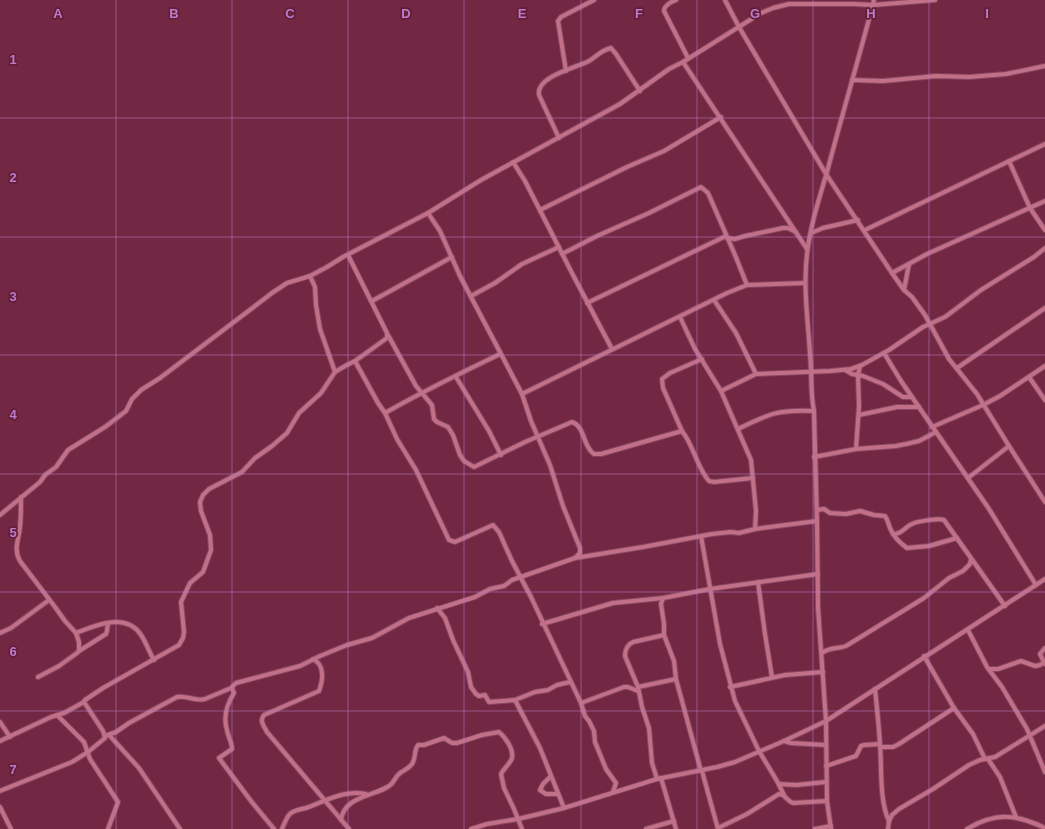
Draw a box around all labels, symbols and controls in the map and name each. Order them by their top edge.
text: A [53,6,63,21]
text: B [169,6,179,21]
text: C [285,6,295,21]
text: D [401,6,411,21]
text: E [518,6,527,21]
text: F [635,6,643,21]
text: G [750,6,760,21]
text: H [866,6,876,21]
text: I [985,6,989,21]
text: 1 [9,52,17,67]
text: 2 [9,170,17,185]
text: 3 [9,289,17,304]
text: 4 [9,407,17,422]
text: 5 [9,525,17,540]
text: 6 [9,644,17,659]
text: 7 [9,762,17,777]

